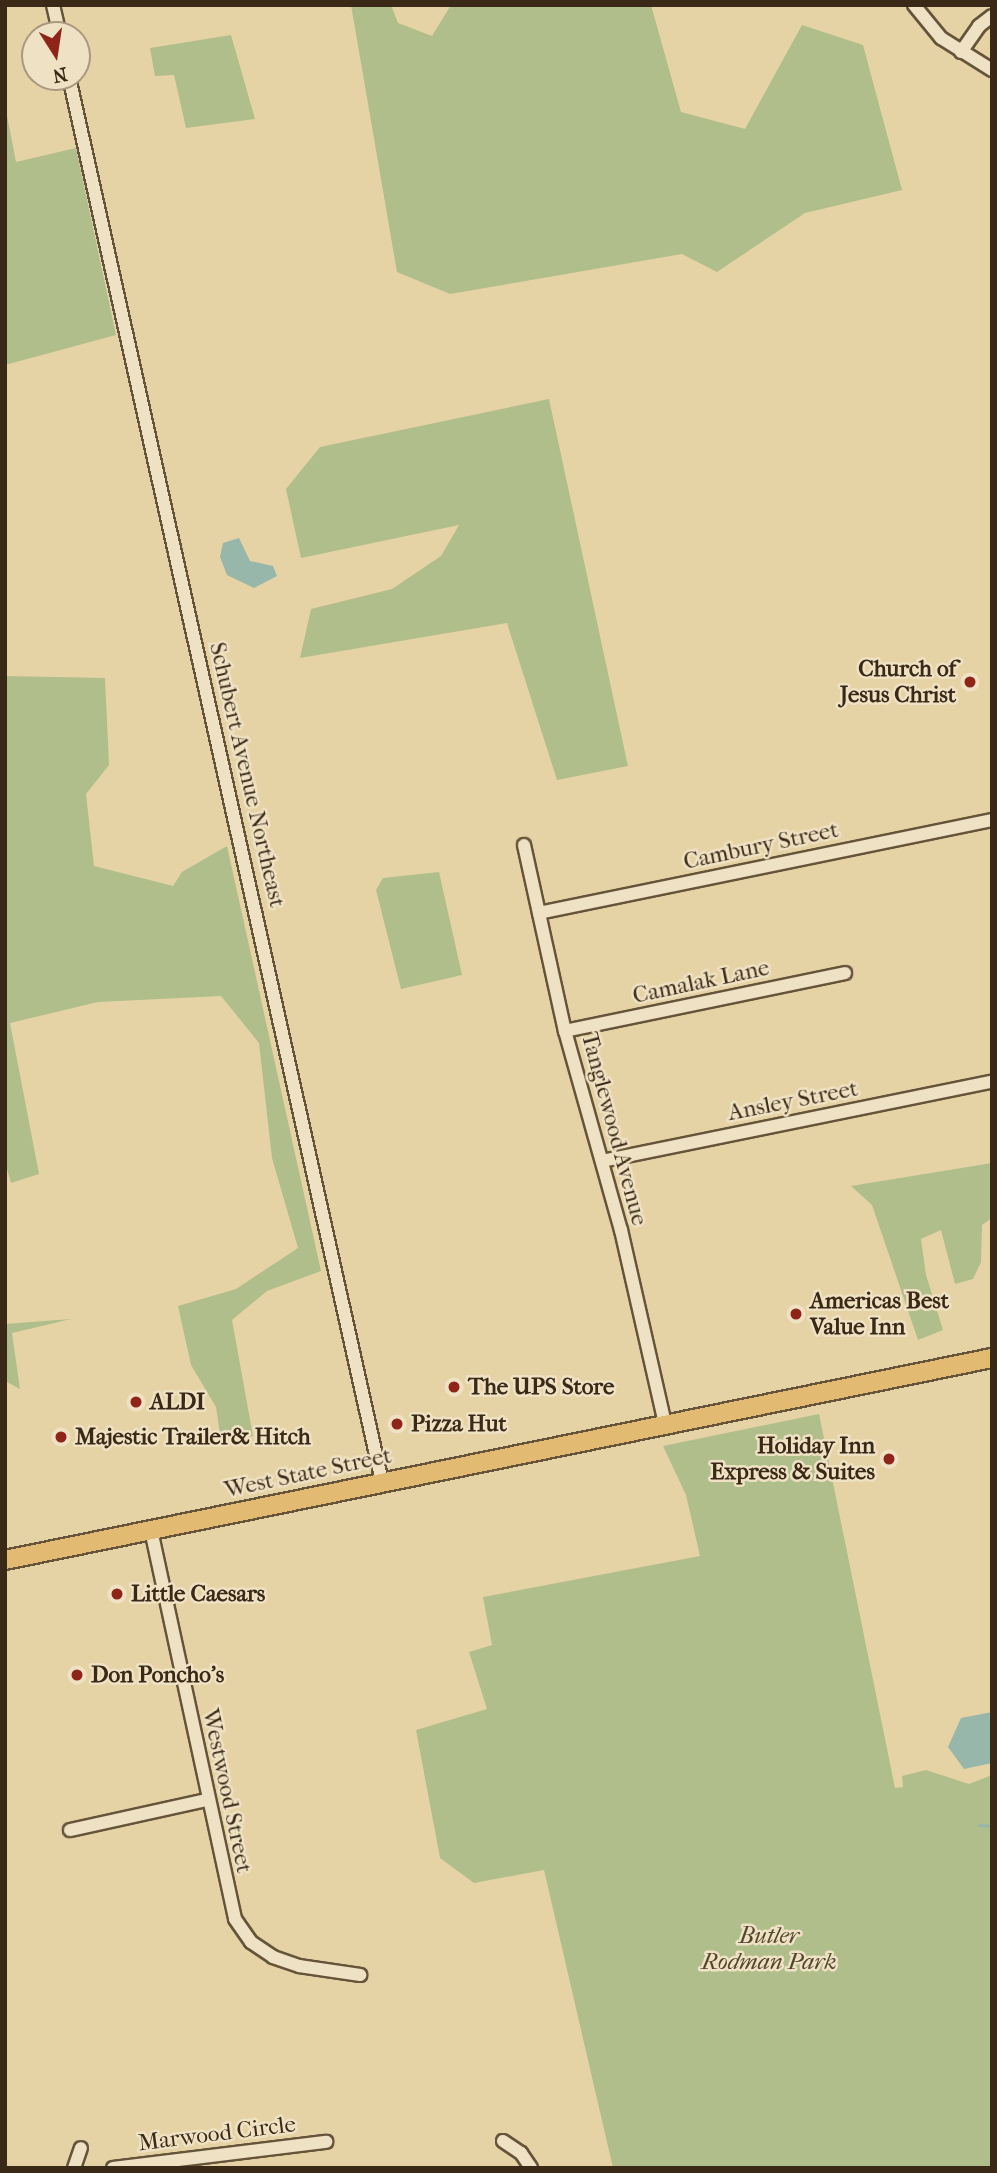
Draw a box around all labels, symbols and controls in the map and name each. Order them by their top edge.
north arrow [21,21,91,91]
text: N [51,62,69,87]
street label: Schubert Avenue Northeast [203,640,291,910]
place label: Church of Jesus Christ [840,655,956,709]
marker: Church of Jesus Christ [962,674,978,690]
street label: Cambury Street [681,816,841,876]
street label: Camalak Lane [630,954,772,1010]
street label: Tanglewood Avenue [575,1029,653,1229]
street label: Ansley Street [726,1075,860,1127]
place label: Americas Best Value Inn [810,1287,949,1341]
marker: Americas Best Value Inn [788,1306,804,1322]
place label: The UPS Store [468,1373,614,1401]
marker: The UPS Store [446,1379,462,1395]
place label: ALDI [150,1388,205,1416]
marker: ALDI [128,1394,144,1410]
place label: Pizza Hut [411,1410,507,1438]
marker: Pizza Hut [389,1416,405,1432]
place label: Majestic Trailer& Hitch [75,1423,311,1451]
marker: Majestic Trailer& Hitch [53,1429,69,1445]
place label: Holiday Inn Express & Suites [710,1432,875,1486]
street label: West State Street [222,1442,394,1504]
marker: Holiday Inn Express & Suites [881,1451,897,1467]
place label: Little Caesars [131,1580,265,1608]
marker: Little Caesars [109,1586,125,1602]
place label: Don Poncho's [91,1661,224,1689]
marker: Don Poncho's [69,1667,85,1683]
street label: Westwood Street [196,1706,258,1876]
park label: Butler Rodman Park [701,1922,837,1976]
street label: Marwood Circle [137,2111,297,2157]

